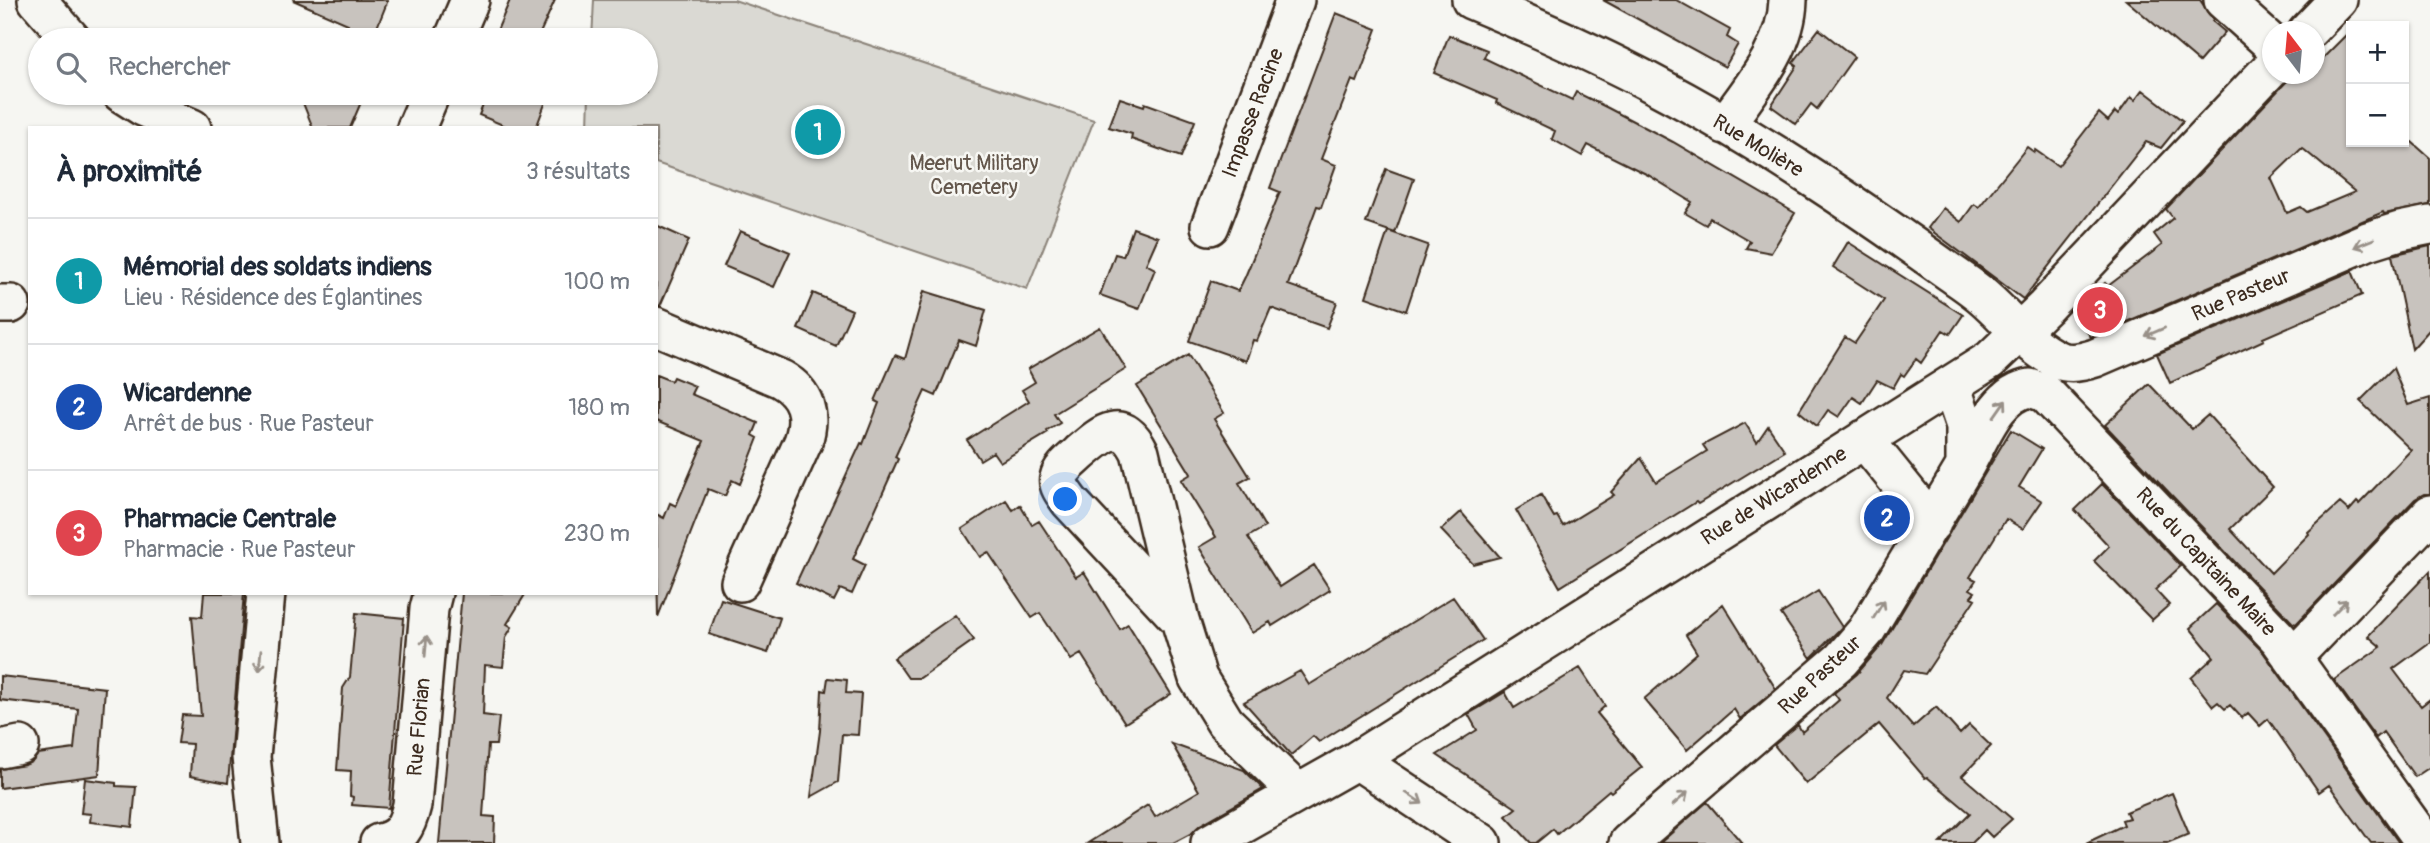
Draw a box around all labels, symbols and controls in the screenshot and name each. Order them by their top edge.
north arrow [2262,21,2325,84]
map controls [2346,21,2409,147]
button: + [2346,21,2409,84]
search box [28,28,658,105]
street label: Impasse Racine [1216,44,1290,181]
icon: search [52,48,90,86]
text: Rechercher [108,51,231,83]
button: − [2346,84,2409,147]
pin: 1 [795,106,841,158]
street label: Rue Molière [1708,108,1809,184]
park label: Meerut Military Cemetery [909,150,1039,201]
text: À proximité [56,153,202,190]
text: 3 résultats [526,157,630,186]
one-way arrow [2354,237,2376,250]
text: Mémorial des soldats indiens [123,251,432,283]
street label: Rue Pasteur [2188,262,2295,328]
text: 1 [75,267,84,296]
text: 100 m [564,267,630,296]
text: Lieu · Résidence des Églantines [123,283,422,312]
pin: 3 [2077,284,2123,336]
one-way arrow [2145,326,2166,339]
text: Wicardenne [123,377,251,409]
text: 2 [73,393,85,422]
text: 180 m [568,393,630,422]
one-way arrow [1993,399,2007,418]
text: Arrêt de bus · Rue Pasteur [123,409,374,438]
street label: Rue de Wicardenne [1696,440,1852,552]
your location [1048,482,1082,516]
street label: Rue du Capitaine Maire [2130,482,2282,643]
pin: 2 [1864,492,1910,544]
text: Pharmacie Centrale [123,503,336,535]
text: 3 [73,519,85,548]
text: 230 m [564,519,630,548]
text: Pharmacie · Rue Pasteur [123,535,355,564]
one-way arrow [2332,599,2349,616]
one-way arrow [1873,600,1887,620]
street label: Rue Pasteur [1773,629,1868,720]
one-way arrow [420,635,433,658]
one-way arrow [253,649,266,672]
street label: Rue Florian [401,677,437,777]
one-way arrow [1403,791,1423,805]
one-way arrow [1670,791,1688,807]

